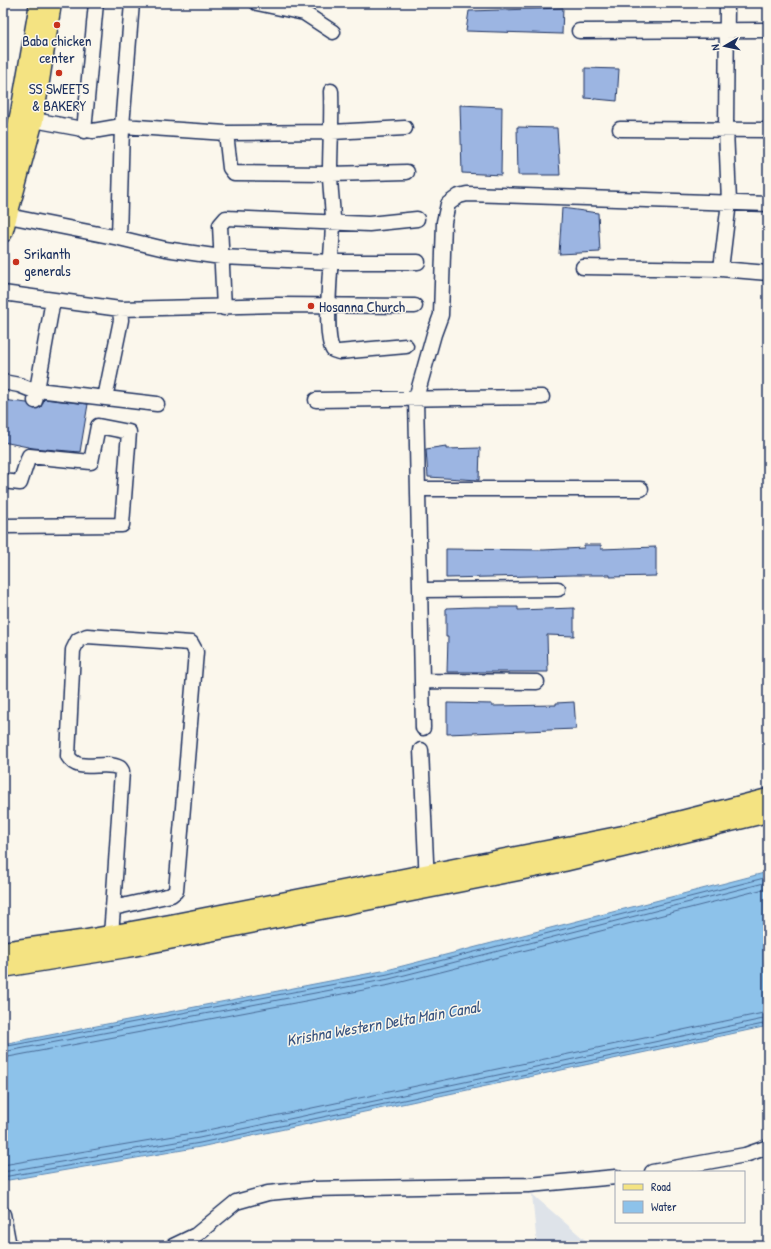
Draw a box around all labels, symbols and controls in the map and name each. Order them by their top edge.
marker: Baba chicken center [52,20,62,30]
north arrow [705,26,745,66]
place label: Baba chicken center [22,30,92,68]
text: N [708,43,722,52]
marker: SS SWEETS & BAKERY [54,68,64,78]
place label: SS SWEETS & BAKERY [29,78,89,116]
place label: Srikanth generals [24,243,71,281]
marker: Srikanth generals [11,257,21,267]
place label: Hosanna Church [319,296,405,317]
marker: Hosanna Church [306,301,316,311]
water label: Krishna Western Delta Main Canal [284,995,482,1051]
legend [615,1171,745,1223]
text: Road [651,1178,671,1195]
text: Water [651,1198,677,1215]

